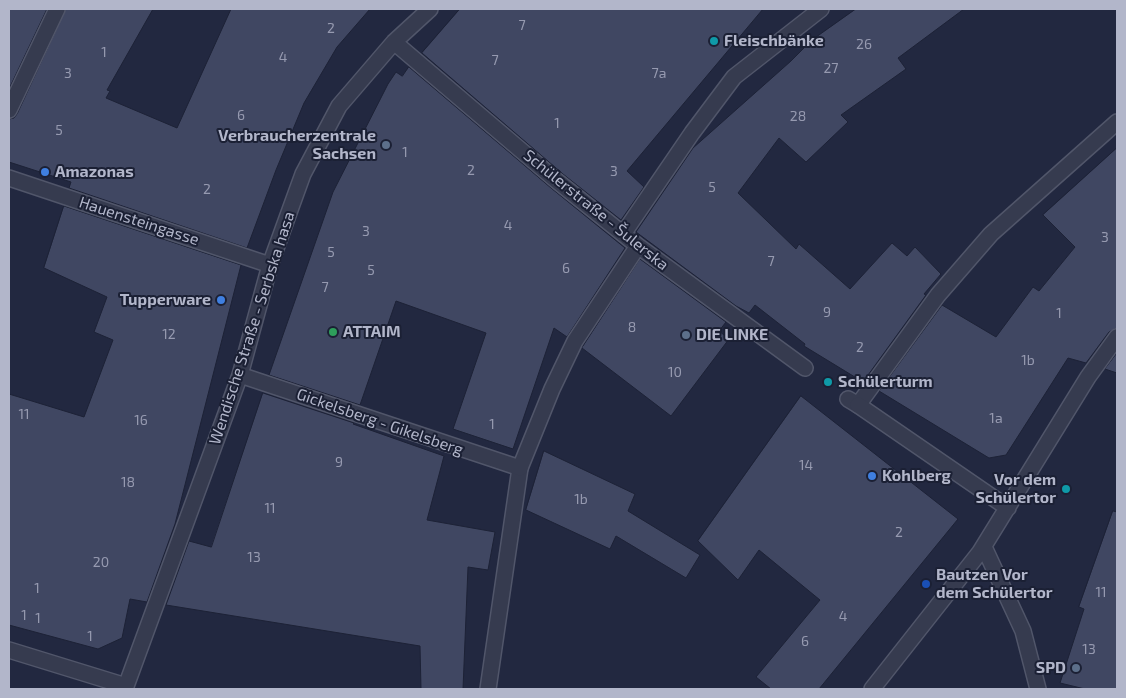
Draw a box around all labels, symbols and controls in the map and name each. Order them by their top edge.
house number: 7 [518,17,526,33]
house number: 2 [327,20,335,36]
place label: Fleischbänke [724,31,824,51]
marker: Fleischbänke [708,35,720,47]
house number: 26 [856,36,872,52]
house number: 1 [101,44,107,60]
house number: 4 [279,49,287,65]
house number: 7 [491,52,499,68]
house number: 27 [823,60,839,76]
house number: 3 [64,65,72,81]
house number: 7a [652,65,666,81]
house number: 6 [237,107,245,123]
house number: 28 [790,108,806,124]
house number: 1 [554,115,560,131]
house number: 5 [55,122,63,138]
place label: Verbraucherzentrale Sachsen [218,126,376,164]
marker: Verbraucherzentrale Sachsen [380,139,392,151]
house number: 1 [402,144,408,160]
street label: Schülerstraße - Šulerska [520,146,672,274]
place label: Amazonas [55,162,134,182]
house number: 2 [467,162,475,178]
house number: 3 [610,163,618,179]
marker: Amazonas [39,166,51,178]
house number: 5 [708,179,716,195]
house number: 2 [203,181,211,197]
street label: Hauensteingasse [77,193,201,249]
street label: Wendische Straße - Serbska hasa [205,209,299,447]
house number: 4 [504,217,512,233]
house number: 3 [362,223,370,239]
house number: 3 [1101,229,1109,245]
house number: 5 [327,244,335,260]
house number: 7 [767,253,775,269]
house number: 6 [562,260,570,276]
house number: 5 [367,262,375,278]
house number: 7 [321,279,329,295]
place label: Tupperware [120,290,211,310]
marker: Tupperware [215,294,227,306]
house number: 9 [823,304,831,320]
house number: 1 [1056,305,1062,321]
house number: 8 [628,319,636,335]
place label: ATTAIM [343,322,401,342]
place label: DIE LINKE [696,325,768,345]
house number: 12 [162,326,176,342]
marker: ATTAIM [327,326,339,338]
marker: DIE LINKE [680,329,692,341]
house number: 2 [856,339,864,355]
house number: 1b [1021,352,1035,368]
house number: 10 [668,364,682,380]
place label: Schülerturm [838,372,933,392]
marker: Schülerturm [822,376,834,388]
street label: Gickelsberg - Gikelsberg [294,384,466,460]
house number: 11 [18,406,30,422]
house number: 1a [989,410,1003,426]
house number: 16 [134,412,148,428]
house number: 1 [489,416,495,432]
house number: 9 [335,454,343,470]
house number: 14 [799,457,813,473]
place label: Kohlberg [882,466,951,486]
marker: Kohlberg [866,470,878,482]
place label: Vor dem Schülertor [975,470,1056,508]
house number: 18 [121,474,135,490]
marker: Vor dem Schülertor [1060,483,1072,495]
house number: 1b [574,491,588,507]
house number: 11 [264,500,276,516]
house number: 2 [895,524,903,540]
house number: 13 [247,549,261,565]
house number: 20 [93,554,109,570]
place label: Bautzen Vor dem Schülertor [936,565,1053,603]
marker: Bautzen Vor dem Schülertor [920,578,932,590]
house number: 1 [34,580,40,596]
house number: 11 [1095,584,1107,600]
house number: 1 [21,607,27,623]
house number: 4 [839,608,847,624]
house number: 1 [35,610,41,626]
house number: 1 [87,628,93,644]
house number: 6 [801,633,809,649]
house number: 13 [1082,641,1096,657]
place label: SPD [1036,658,1066,678]
marker: SPD [1070,662,1082,674]

